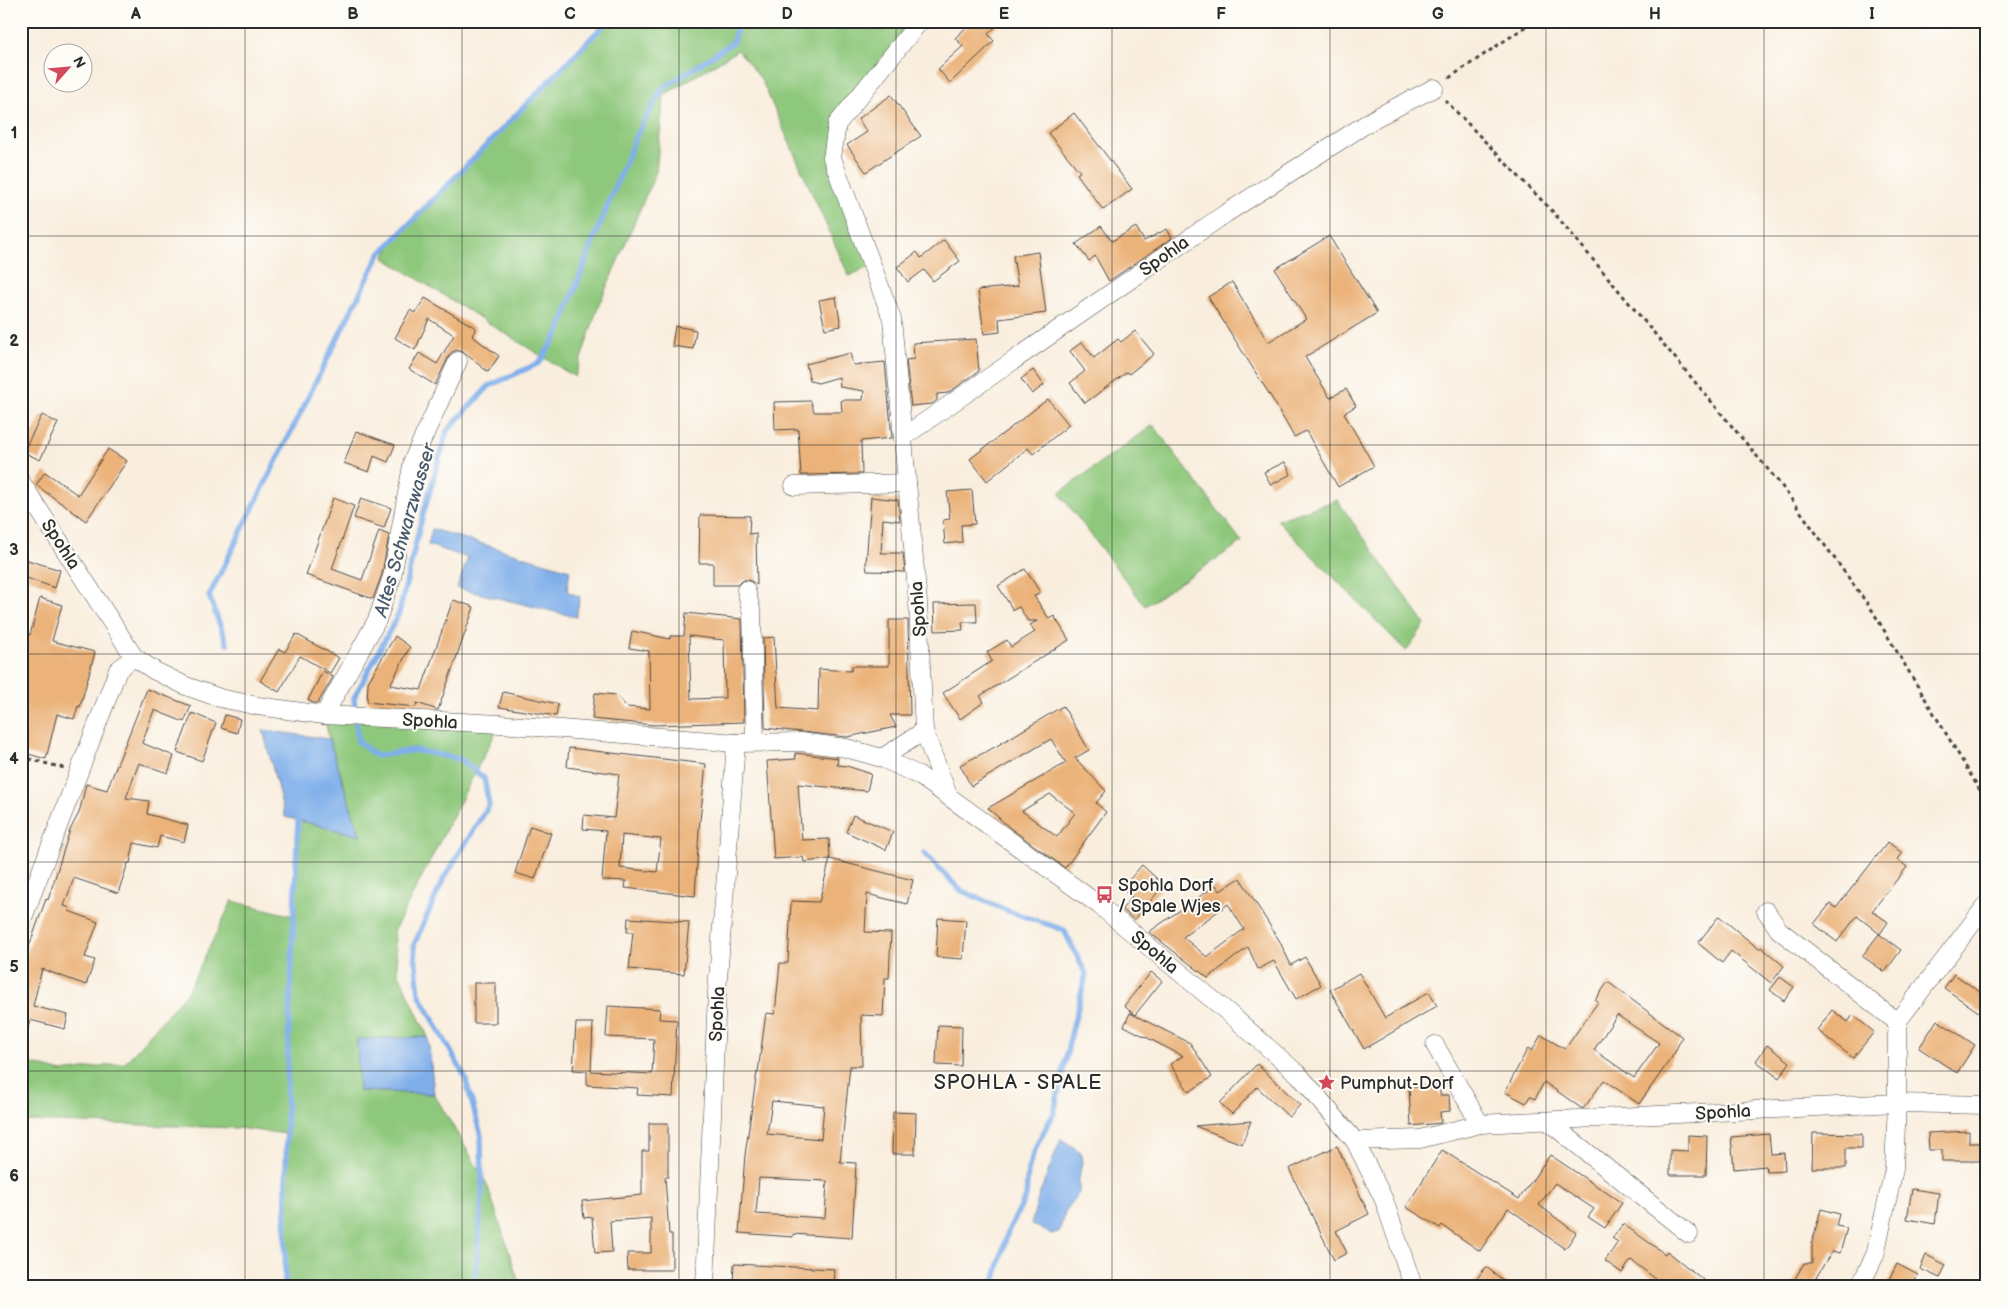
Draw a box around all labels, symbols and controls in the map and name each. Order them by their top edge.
text: A [130,5,141,24]
text: B [347,5,359,24]
text: C [564,5,576,24]
text: D [781,5,793,24]
text: E [999,5,1009,24]
text: F [1216,5,1226,24]
text: G [1432,5,1444,24]
text: H [1649,5,1661,24]
text: I [1869,5,1875,24]
north arrow [42,42,92,92]
text: N [69,54,89,71]
text: 1 [11,124,17,143]
street label: Spohla [1135,232,1193,281]
text: 2 [9,332,19,351]
water label: Altes Schwarzwasser [369,440,441,621]
street label: Spohla [37,515,85,573]
text: 3 [9,541,19,560]
street label: Spohla [906,581,931,637]
street label: Spohla [402,710,458,733]
text: 4 [9,750,19,769]
place label: Spohla Dorf / Spale Wjes [1118,875,1221,917]
bus stop icon: Spohla Dorf / Spale Wjes [1094,885,1114,905]
street label: Spohla [1127,926,1183,978]
text: 5 [9,958,19,977]
street label: Spohla [706,986,729,1042]
district label: SPOHLA - SPALE [934,1071,1102,1095]
place icon: Pumphut-Dorf [1316,1073,1336,1093]
place label: Pumphut-Dorf [1340,1073,1454,1094]
street label: Spohla [1695,1101,1751,1124]
text: 6 [9,1167,19,1186]

